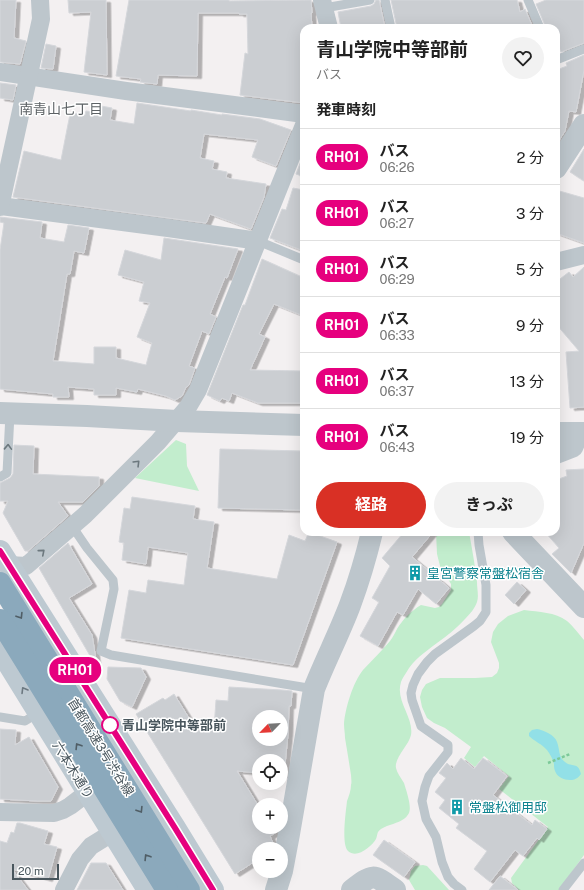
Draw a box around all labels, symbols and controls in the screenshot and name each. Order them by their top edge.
button: heart [502,37,544,79]
text: 青山学院中等部前 [316,38,468,60]
text: バス [316,67,342,82]
district label: 南青山七丁目 [19,101,103,117]
text: 発車時刻 [316,101,376,118]
text: バス [380,142,410,159]
text: RH01 [324,149,360,165]
text: 2 分 [516,149,544,166]
text: 06:26 [380,160,415,175]
text: バス [380,198,410,215]
text: RH01 [324,205,360,221]
text: 3 分 [516,205,544,222]
text: 06:27 [380,216,414,231]
text: バス [380,254,410,271]
text: RH01 [324,261,360,277]
text: 5 分 [516,261,544,278]
text: 06:29 [380,272,415,287]
text: バス [380,310,410,327]
text: RH01 [324,317,360,333]
text: 9 分 [516,317,544,334]
text: 06:33 [380,328,415,343]
text: バス [380,366,410,383]
text: RH01 [324,373,360,389]
text: 13 分 [510,373,544,390]
text: 06:37 [380,384,414,399]
text: バス [380,422,410,439]
text: RH01 [324,429,360,445]
text: 19 分 [510,429,544,446]
text: 06:43 [380,440,415,455]
one-way arrow [4,444,13,450]
one-way arrow [132,460,140,468]
button: 経路 [316,482,426,528]
button: きっぷ [434,482,544,528]
one-way arrow [38,549,45,556]
building icon: 皇宮警察常盤松宿舎 [406,564,424,582]
place label: 皇宮警察常盤松宿舎 [427,566,544,581]
one-way arrow [16,612,23,619]
line badge: RH01 [47,657,103,683]
text: RH01 [57,662,93,678]
one-way arrow [22,687,29,694]
street label: 首都高速3号渋谷線 [65,695,137,799]
north arrow [252,710,288,746]
map controls [252,710,288,878]
marker: 青山学院中等部前 [101,716,119,734]
place label: 青山学院中等部前 [122,718,226,733]
street label: 六本木通り [49,738,97,802]
one-way arrow [76,743,83,750]
button: locate [252,754,288,790]
button: + [252,798,288,834]
building icon: 常盤松御用邸 [448,798,466,816]
place label: 常盤松御用邸 [469,800,547,815]
one-way arrow [135,806,143,813]
button: − [252,842,288,878]
one-way arrow [144,854,151,861]
scale bar [12,862,59,881]
text: 20 m [18,865,43,877]

